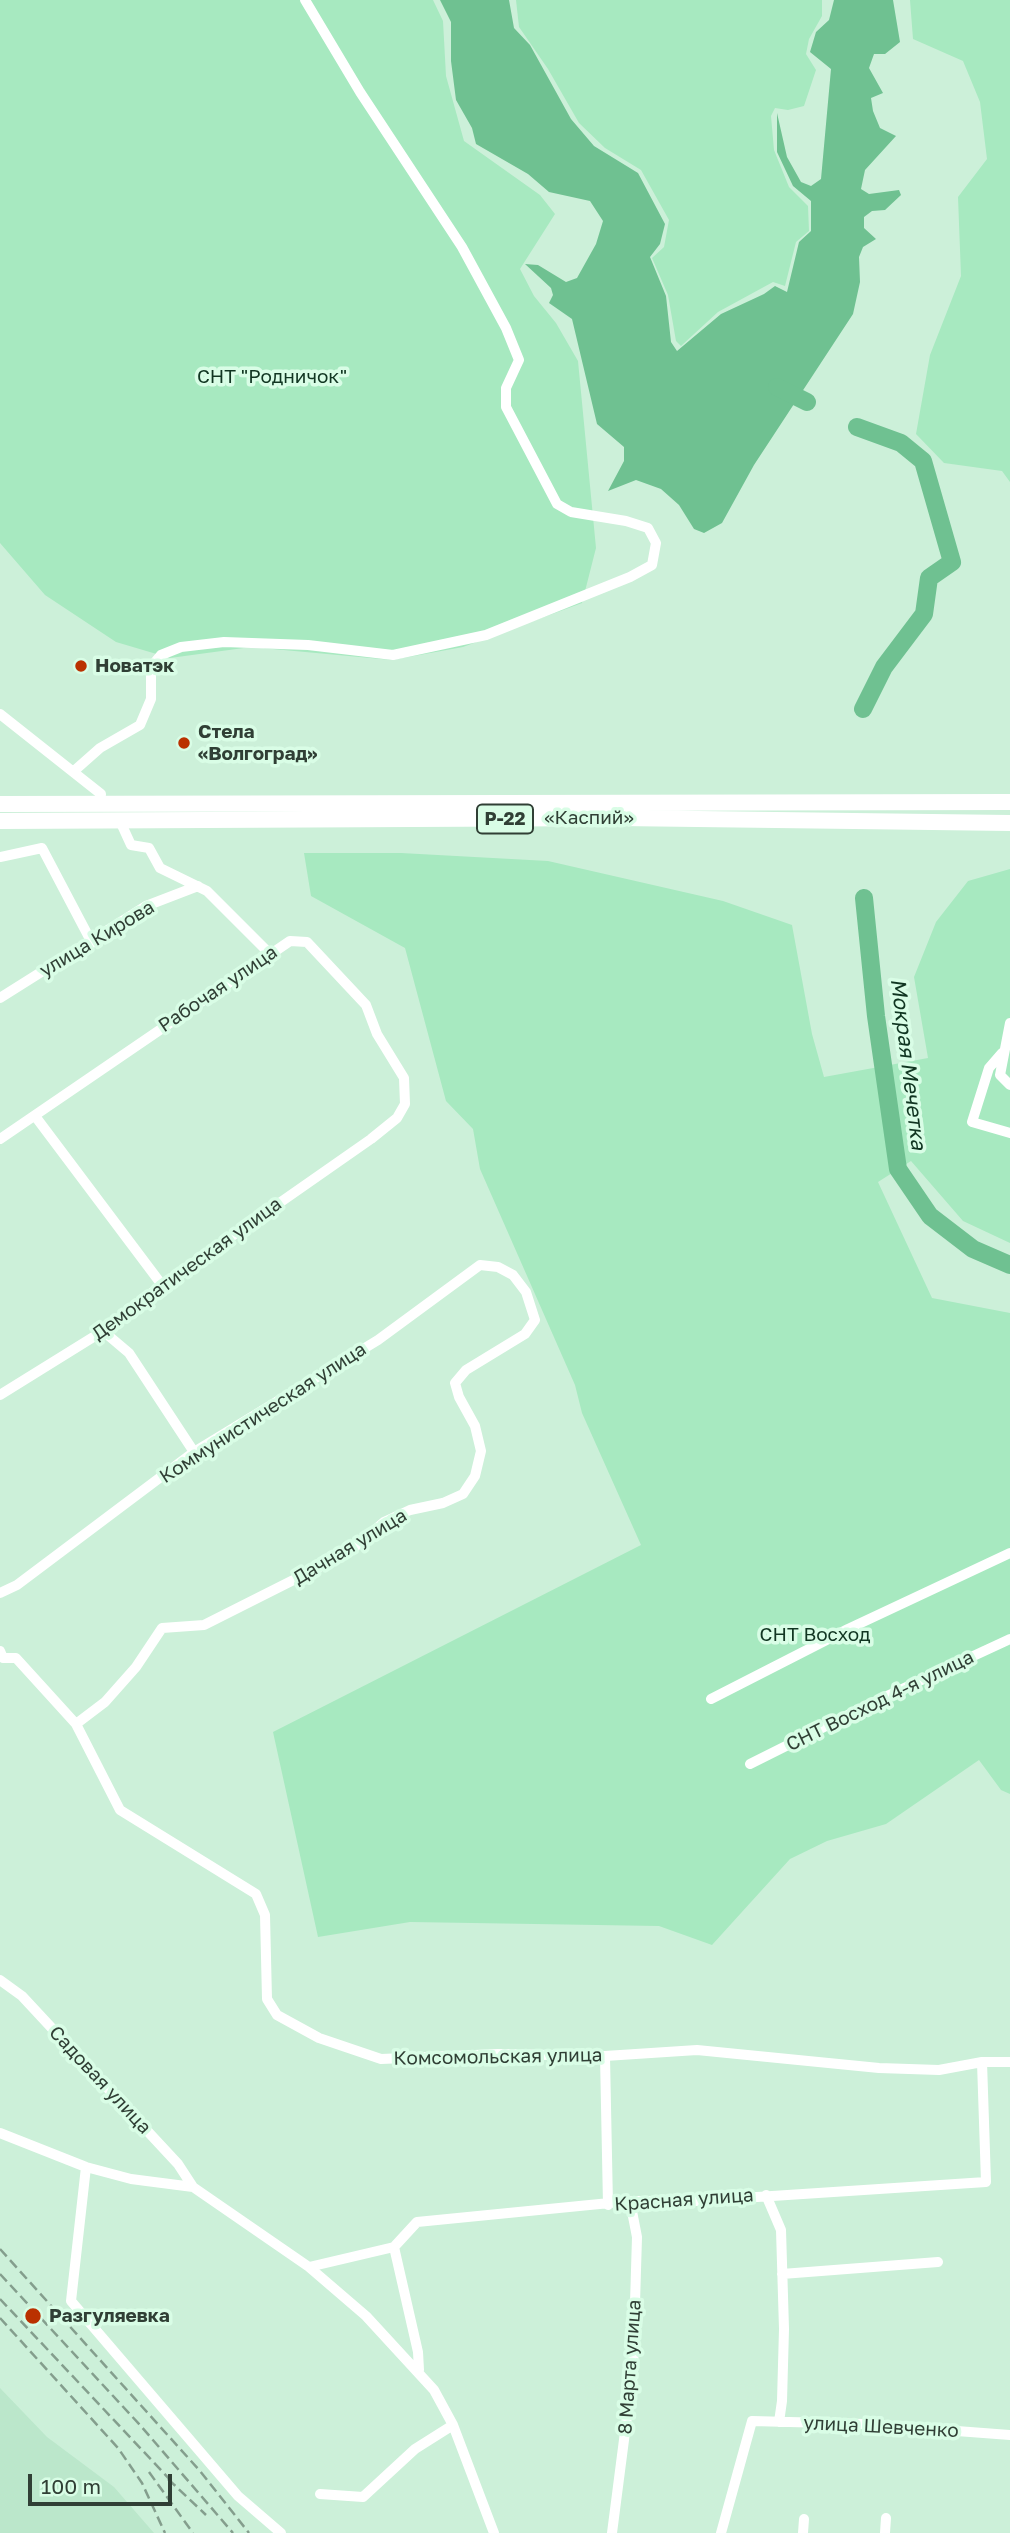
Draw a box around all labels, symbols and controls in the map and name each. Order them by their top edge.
park label: СНТ "Родничок" [197,366,347,388]
place label: Новатэк [95,655,174,677]
marker: Новатэк [73,658,89,674]
place label: Стела «Волгоград» [198,721,318,765]
marker: Стела «Волгоград» [176,735,192,751]
road number: Р-22 [477,804,533,834]
street label: «Каспий» [544,807,634,829]
street label: улица Кирова [35,896,159,982]
street label: Рабочая улица [154,941,282,1037]
water label: Мокрая Мечетка [885,977,931,1151]
street label: Демократическая улица [88,1193,286,1345]
street label: Коммунистическая улица [156,1338,370,1488]
street label: Дачная улица [289,1504,411,1590]
park label: СНТ Восход [760,1624,870,1646]
street label: СНТ Восход 4-я улица [783,1646,977,1756]
street label: Садовая улица [44,2021,156,2139]
street label: Комсомольская улица [393,2044,603,2070]
street label: Красная улица [614,2184,754,2216]
street label: 8 Марта улица [614,2299,646,2435]
place label: Разгуляевка [49,2305,170,2327]
marker: Разгуляевка [23,2306,43,2326]
street label: улица Шевченко [803,2412,959,2442]
scale bar [32,2460,175,2504]
text: 100 m [41,2473,101,2499]

